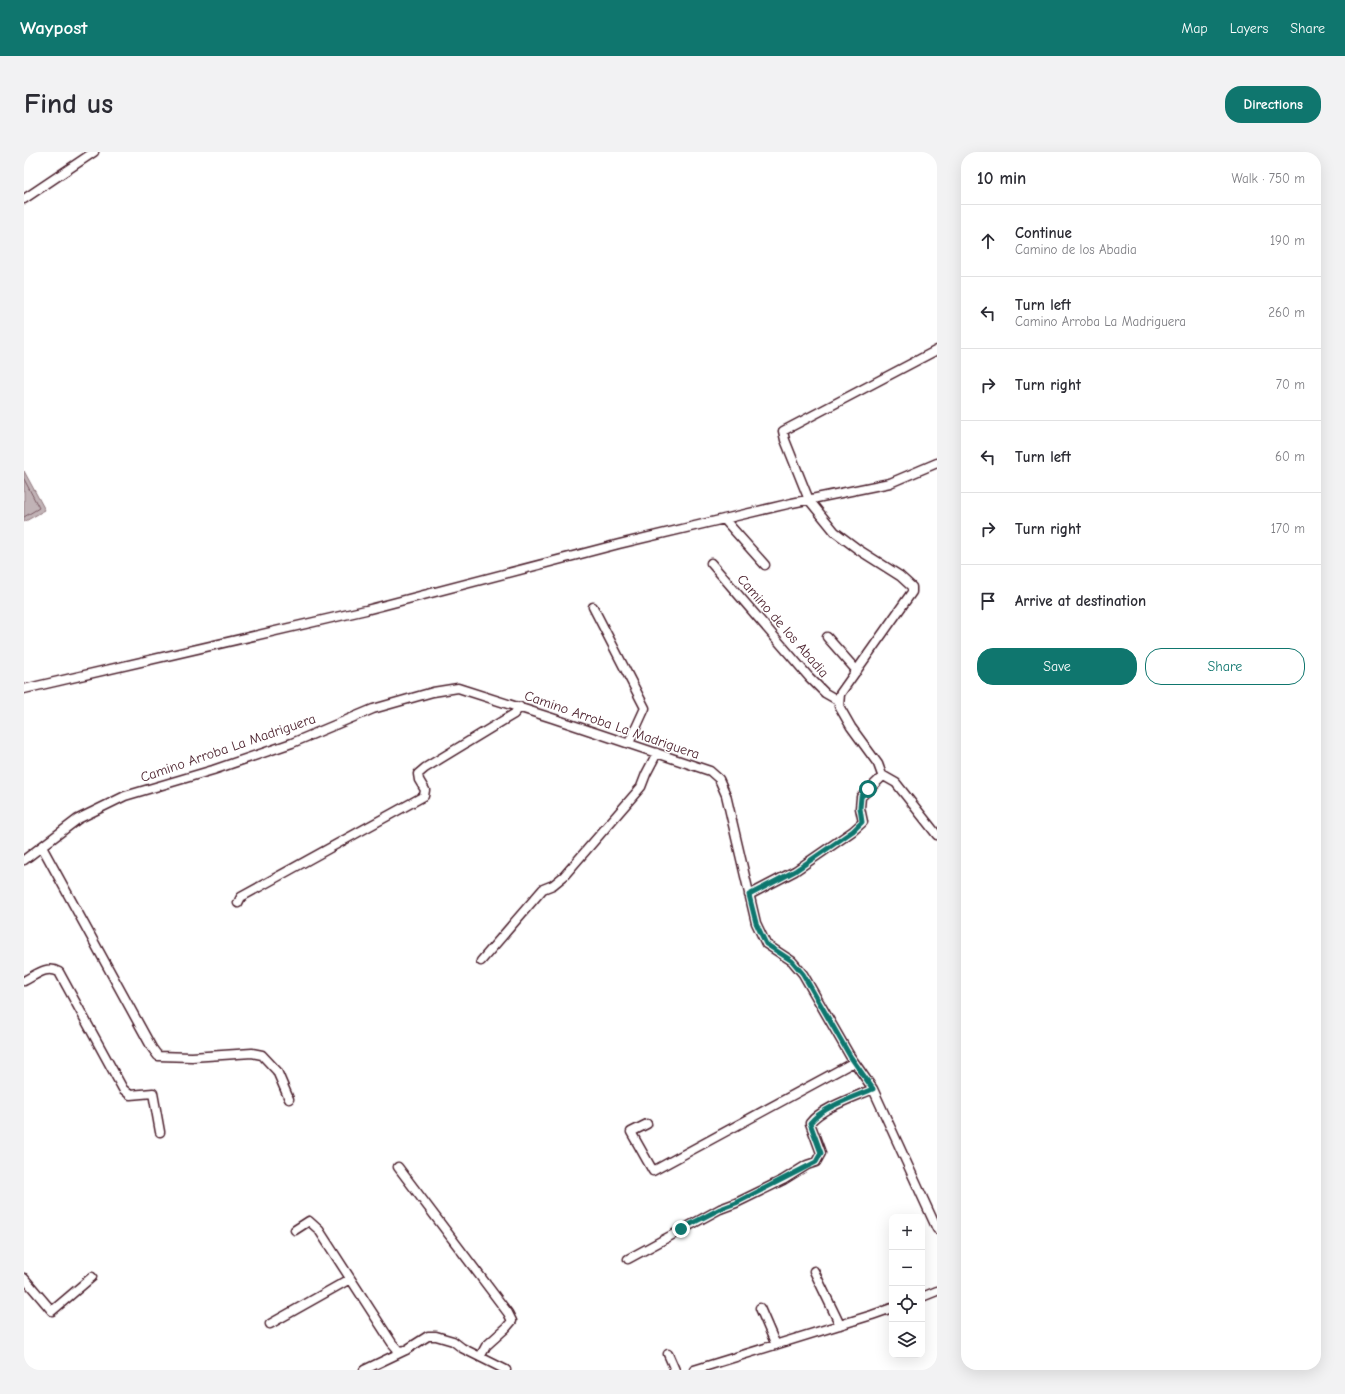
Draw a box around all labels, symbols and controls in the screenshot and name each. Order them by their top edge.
text: Waypost [20,17,88,39]
text: Map [1181,20,1208,37]
text: Layers [1230,20,1268,37]
text: Share [1290,20,1325,37]
button: Directions [1225,86,1321,123]
text: Find us [24,88,113,120]
text: 10 min [977,169,1026,188]
text: Walk · 750 m [1232,171,1305,186]
text: Continue [1015,224,1072,242]
icon: ahead [977,230,999,252]
text: 190 m [1270,233,1305,248]
text: Camino de los Abadia [1015,242,1137,257]
text: Turn left [1015,296,1071,314]
icon: left [977,302,999,324]
text: 260 m [1268,305,1305,320]
text: Camino Arroba La Madriguera [1015,314,1186,329]
icon: right [977,374,999,396]
text: Turn right [1015,376,1081,394]
text: 70 m [1276,377,1305,392]
icon: left [977,446,999,468]
text: Turn left [1015,448,1071,466]
text: 60 m [1275,449,1305,464]
icon: right [977,518,999,540]
text: Turn right [1015,520,1081,538]
text: 170 m [1271,521,1305,536]
street label: Camino de los Abadia [734,571,832,681]
icon: arrive [977,590,999,612]
text: Arrive at destination [1015,592,1146,610]
button: Save [977,648,1137,685]
button: Share [1145,648,1305,685]
street label: Camino Arroba La Madriguera [522,687,702,763]
street label: Camino Arroba La Madriguera [138,710,318,786]
route start [859,780,877,798]
map controls [889,1214,925,1358]
button: + [889,1214,925,1250]
route end [672,1220,690,1238]
button: − [889,1250,925,1286]
button: locate [889,1286,925,1322]
button: layers [889,1322,925,1358]

